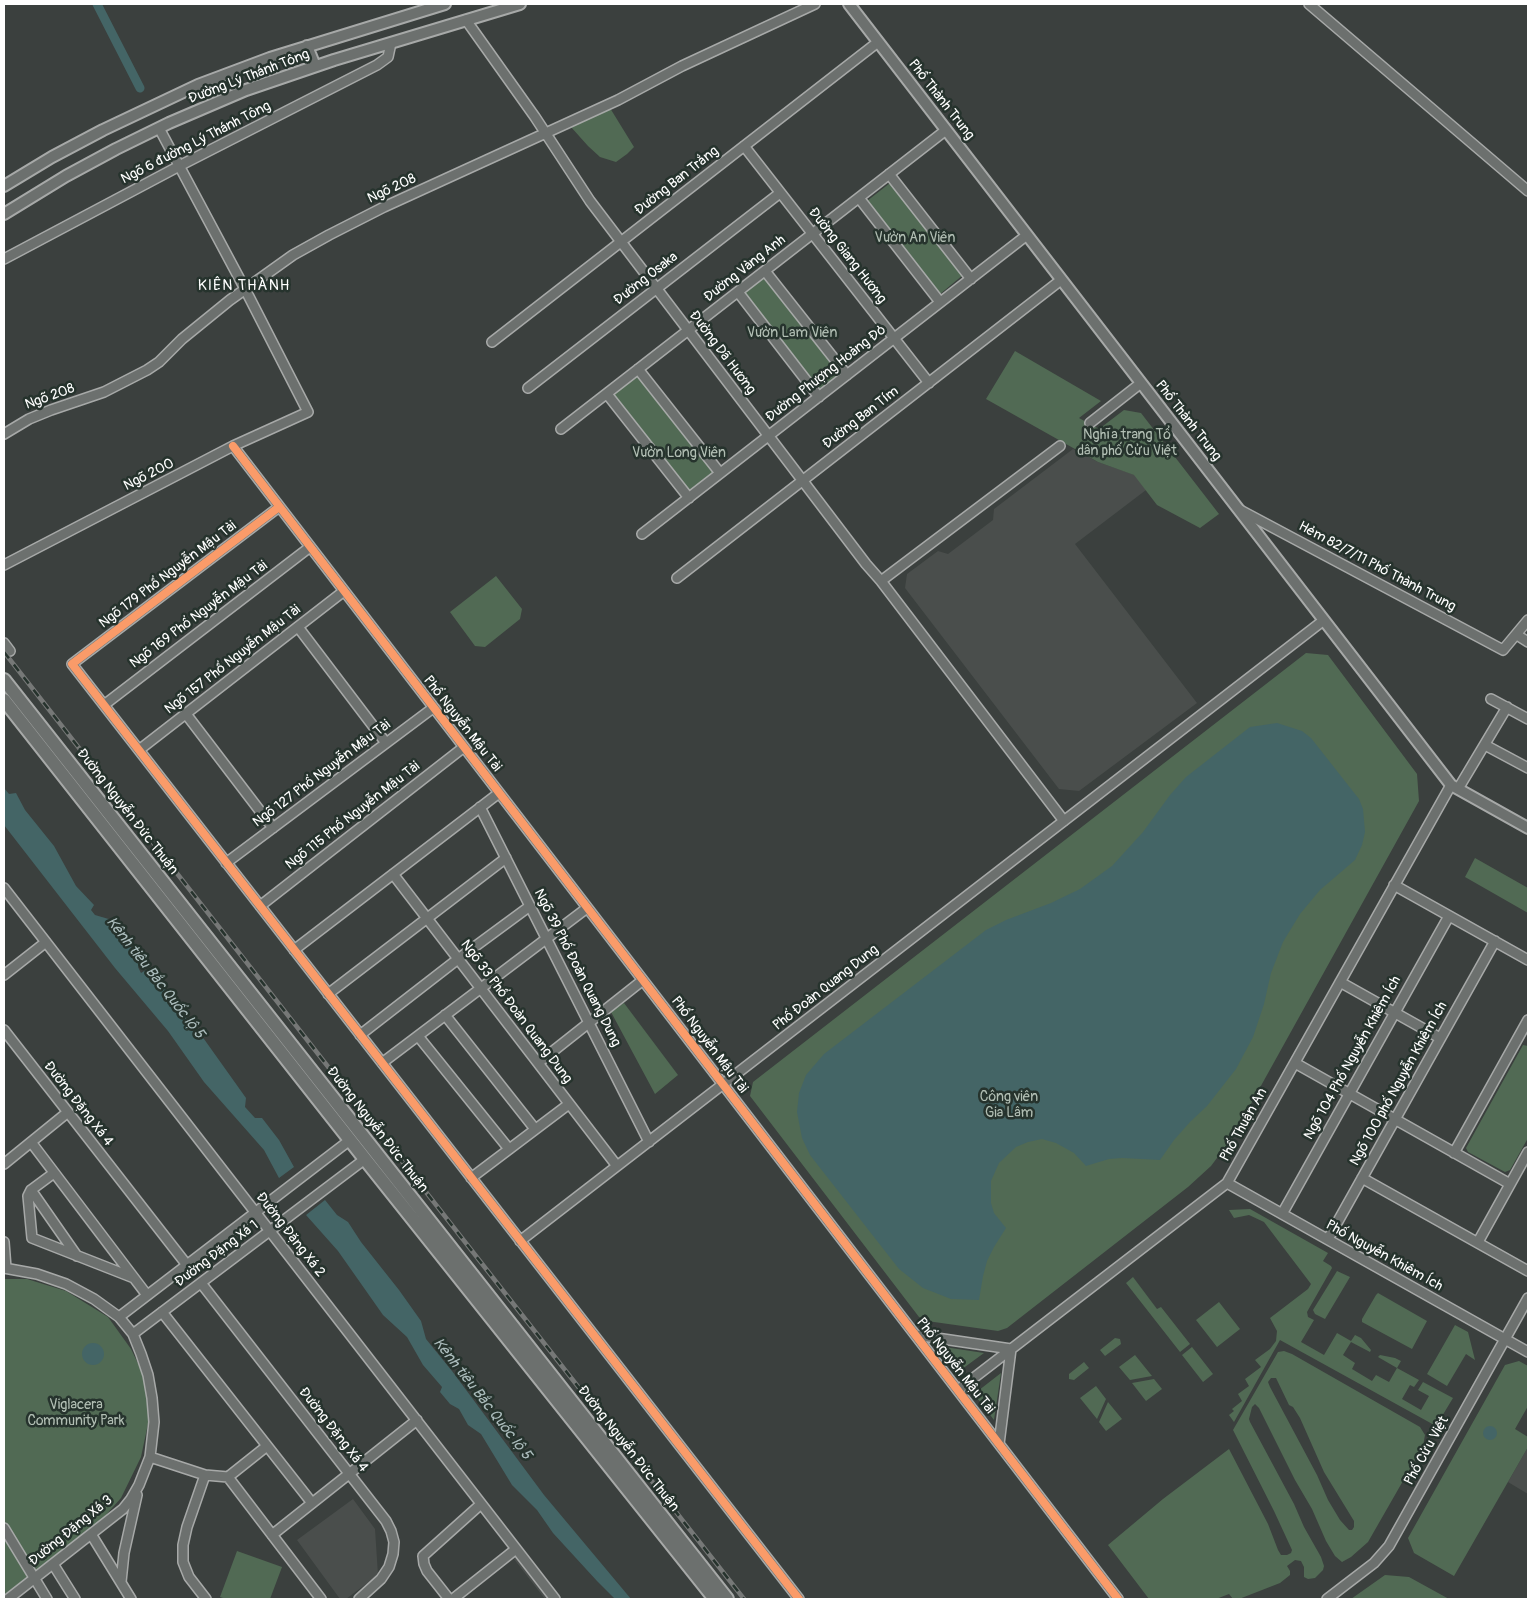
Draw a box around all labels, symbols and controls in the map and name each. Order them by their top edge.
street label: Đường Lý Thánh Tông [186,46,312,108]
street label: Phố Thành Trung [904,56,978,144]
street label: Ngõ 6 đường Lý Thánh Tông [118,98,274,188]
street label: Đường Ban Trắng [632,143,722,219]
street label: Ngõ 208 [365,170,419,208]
street label: Đường Giang Hương [804,205,890,307]
park label: Vườn An Viên [875,230,955,246]
street label: Đường Vàng Anh [701,232,789,306]
street label: Đường Osaka [611,249,681,309]
district label: KIÊN THÀNH [196,277,292,295]
street label: Đường Dã Hương [685,308,759,398]
street label: Đường Phượng Hoàng Đỏ [763,322,889,426]
park label: Vườn Lam Viên [747,325,837,341]
street label: Phố Thành Trung [1151,377,1225,465]
street label: Ngõ 208 [23,380,77,414]
street label: Đường Ban Tím [820,383,902,453]
park label: Nghĩa trang Tổ dân phố Cửu Việt [1077,427,1177,460]
park label: Vườn Long Viên [632,445,726,461]
street label: Ngõ 200 [121,455,177,495]
street label: Ngõ 179 Phố Nguyễn Mậu Tài [96,518,240,632]
street label: Hẻm 82/7/11 Phố Thành Trung [1295,518,1459,616]
street label: Ngõ 169 Phố Nguyễn Mậu Tài [127,558,271,672]
street label: Ngõ 157 Phố Nguyễn Mậu Tài [162,602,304,718]
street label: Phố Nguyễn Mậu Tài [419,673,505,775]
street label: Ngõ 127 Phố Nguyễn Mậu Tài [250,717,394,831]
street label: Đường Nguyễn Đức Thuận [73,746,181,878]
street label: Ngõ 115 Phố Nguyễn Mậu Tài [283,758,423,874]
street label: Ngõ 39 Phố Đoàn Quang Dung [530,886,624,1050]
water label: Kênh tiêu Bắc Quốc lộ 5 [102,914,208,1042]
street label: Ngõ 33 Phố Đoàn Quang Dung [457,937,575,1087]
street label: Phố Đoàn Quang Dung [770,942,882,1034]
street label: Ngõ 104 Phố Nguyễn Khiêm Ích [1301,973,1405,1143]
street label: Phố Nguyễn Mậu Tài [667,993,751,1097]
street label: Ngõ 100 phố Nguyễn Khiêm Ích [1347,999,1451,1169]
street label: Đường Đặng Xá 4 [40,1058,116,1150]
street label: Đường Nguyễn Đức Thuận [323,1064,431,1196]
street label: Phố Thuận An [1217,1085,1271,1165]
park label: Công viên Gia Lâm [980,1089,1038,1122]
street label: Đường Đặng Xá 2 [252,1189,328,1281]
street label: Đường Đặng Xá 1 [172,1217,262,1291]
street label: Phố Nguyễn Khiêm Ích [1323,1217,1445,1295]
street label: Phố Nguyễn Mậu Tài [912,1315,998,1417]
water label: Kênh tiêu Bắc Quốc lộ 5 [429,1335,535,1463]
street label: Đường Nguyễn Đức Thuận [574,1383,682,1515]
street label: Đường Đặng Xá 4 [295,1384,371,1476]
park label: Viglacera Community Park [27,1397,125,1430]
street label: Phố Cửu Việt [1401,1414,1453,1488]
street label: Đường Đặng Xá 3 [26,1492,116,1570]

